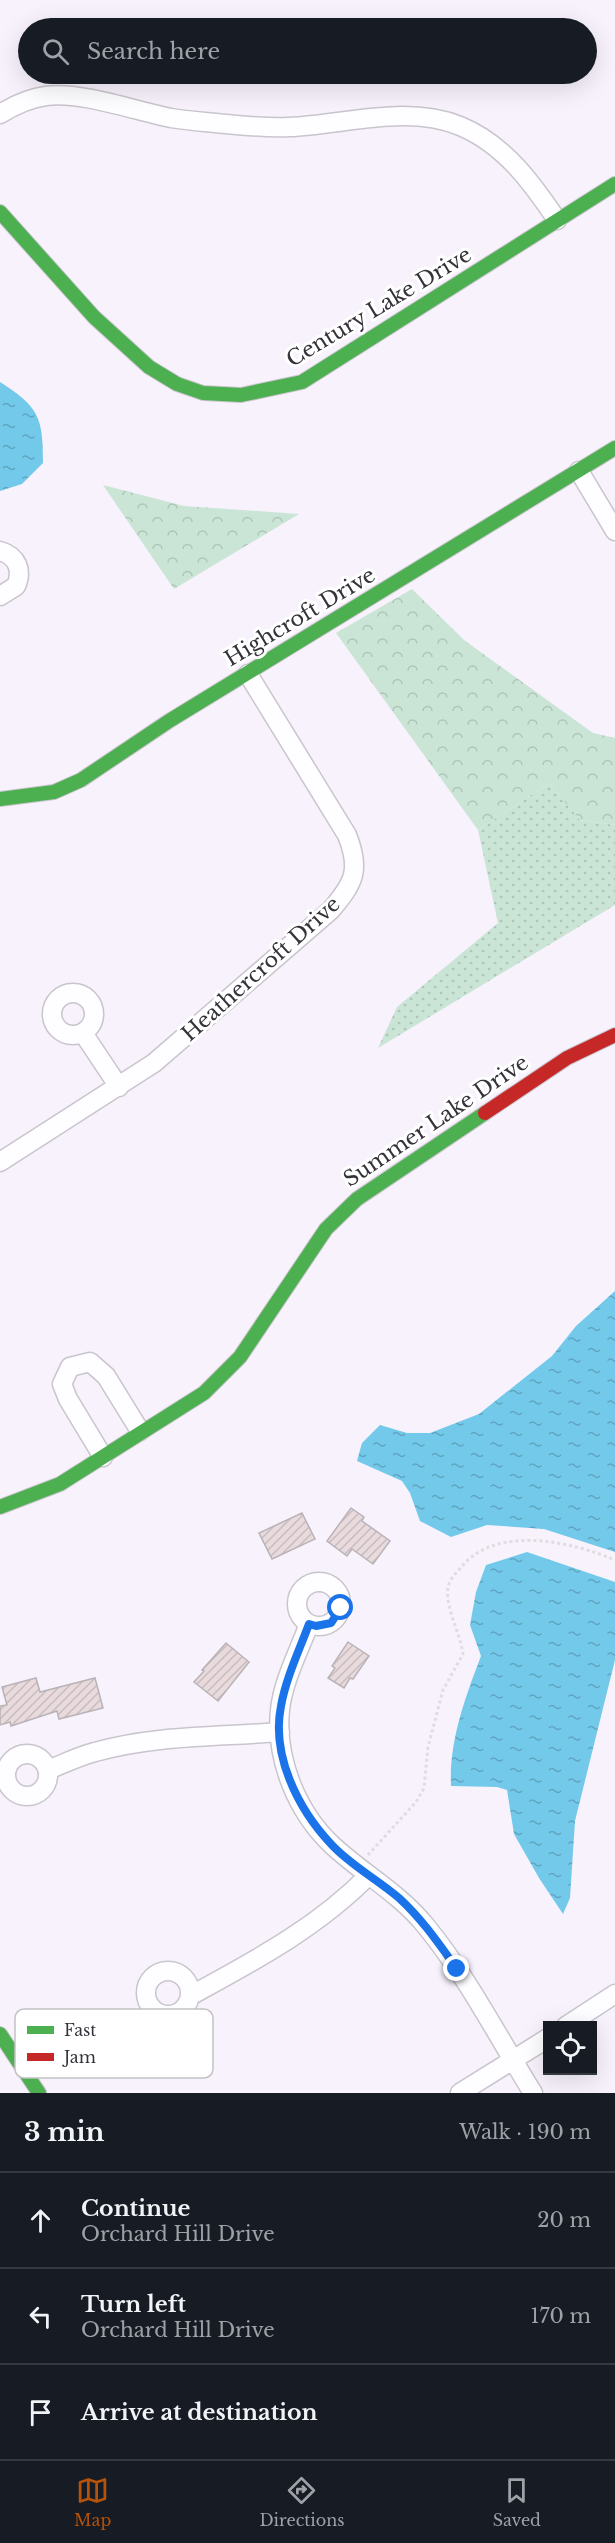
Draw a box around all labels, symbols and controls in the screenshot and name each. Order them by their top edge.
search box [18,18,597,84]
icon: search [39,35,72,68]
text: Search here [87,38,220,65]
street label: Century Lake Drive [282,241,476,373]
street label: Highcroft Drive [220,562,380,672]
street label: Heathercroft Drive [176,891,346,1047]
street label: Summer Lake Drive [339,1049,533,1193]
route start [327,1594,353,1620]
route end [443,1955,469,1981]
legend [15,2009,213,2078]
text: Fast [64,2020,96,2040]
map controls [543,2021,597,2075]
button: locate [543,2021,597,2075]
text: Jam [62,2047,96,2067]
text: 3 min [24,2116,105,2148]
text: Walk · 190 m [459,2120,591,2144]
text: Continue [81,2195,190,2222]
icon: ahead [24,2204,57,2237]
text: 20 m [537,2208,591,2232]
text: Orchard Hill Drive [81,2222,275,2246]
text: Turn left [81,2291,186,2318]
icon: left [24,2300,57,2333]
text: 170 m [531,2304,591,2328]
text: Orchard Hill Drive [81,2318,275,2342]
icon: arrive [24,2396,57,2429]
text: Arrive at destination [81,2399,318,2426]
tab: Map [74,2474,111,2530]
tab: Directions [259,2474,344,2530]
tab: Saved [493,2474,541,2530]

